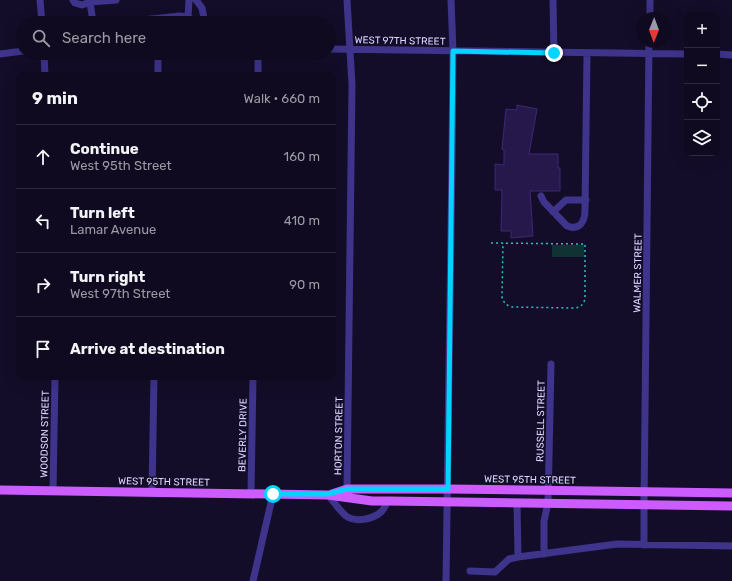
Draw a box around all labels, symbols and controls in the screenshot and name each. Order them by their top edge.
north arrow [636,12,672,48]
map controls [684,12,720,156]
button: + [684,12,720,48]
search box [16,16,336,60]
icon: search [30,27,52,49]
text: Search here [62,29,146,47]
street label: WEST 97TH STREET [354,34,446,48]
route end [545,44,563,62]
button: − [684,48,720,84]
button: locate [684,84,720,120]
text: 9 min [32,88,78,108]
text: Walk · 660 m [244,91,320,106]
button: layers [684,120,720,156]
text: Continue [70,140,139,158]
icon: ahead [32,146,54,168]
text: 160 m [284,149,320,164]
text: West 95th Street [70,158,172,173]
text: Turn left [70,204,135,222]
icon: left [32,210,54,232]
text: 410 m [284,213,320,228]
text: Lamar Avenue [70,222,156,237]
street label: WALMER STREET [631,233,645,313]
text: Turn right [70,268,145,286]
icon: right [32,274,54,296]
text: 90 m [289,277,320,292]
text: West 97th Street [70,286,170,301]
icon: arrive [32,338,54,360]
text: Arrive at destination [70,340,225,358]
street label: RUSSELL STREET [534,380,548,462]
street label: WOODSON STREET [38,390,52,478]
street label: HORTON STREET [332,396,346,475]
street label: BEVERLY DRIVE [236,398,250,472]
street label: WEST 95TH STREET [484,473,576,487]
street label: WEST 95TH STREET [118,475,210,489]
route start [264,485,282,503]

